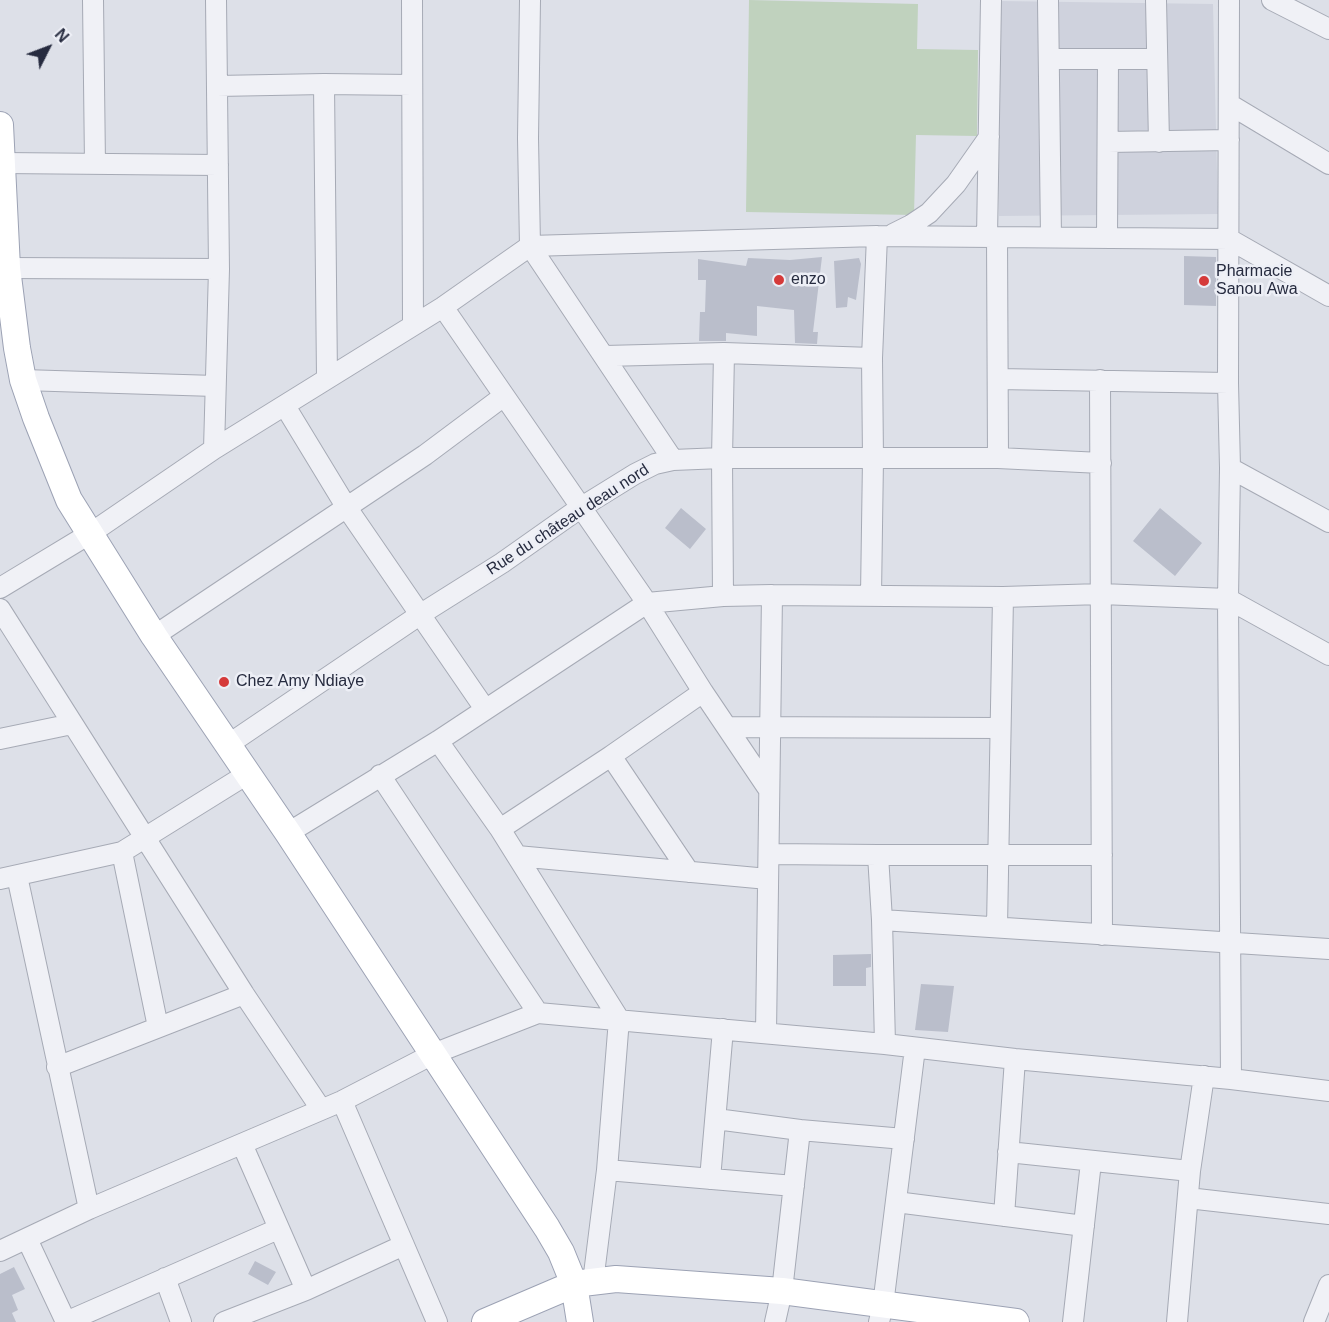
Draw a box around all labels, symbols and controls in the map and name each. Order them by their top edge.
north arrow [18,18,78,78]
text: N [52,26,72,46]
place label: Pharmacie Sanou Awa [1216,262,1298,300]
place label: enzo [791,270,826,290]
marker: enzo [772,273,786,287]
marker: Pharmacie Sanou Awa [1197,274,1211,288]
street label: Rue du château deau nord [483,460,653,580]
place label: Chez Amy Ndiaye [236,672,364,692]
marker: Chez Amy Ndiaye [217,675,231,689]

